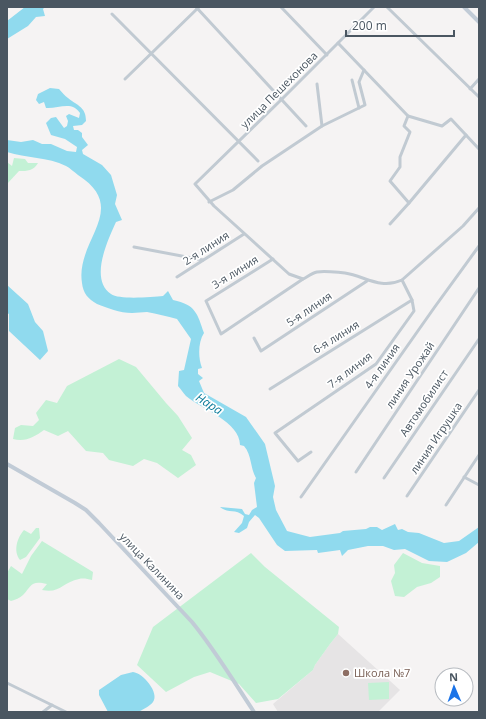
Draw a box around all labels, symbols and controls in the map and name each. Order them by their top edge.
scale bar [346,12,454,38]
text: 200 m [352,17,387,34]
street label: улица Пешехонова [237,48,320,131]
street label: 2-я линия [180,227,232,268]
street label: 3-я линия [209,251,261,292]
street label: 5-я линия [283,288,335,329]
street label: 6-я линия [310,316,362,357]
street label: линия Урожай [382,338,437,411]
street label: 4-я линия [360,340,403,391]
street label: 7-я линия [324,348,375,391]
street label: Автомобилист [396,367,451,439]
water label: Нара [193,389,226,418]
street label: линия Игрушка [406,399,465,476]
street label: улица Калинина [116,529,188,602]
place label: Школа №7 [354,665,410,680]
north arrow [434,667,474,707]
marker: Школа №7 [341,668,351,678]
text: N [449,669,458,684]

